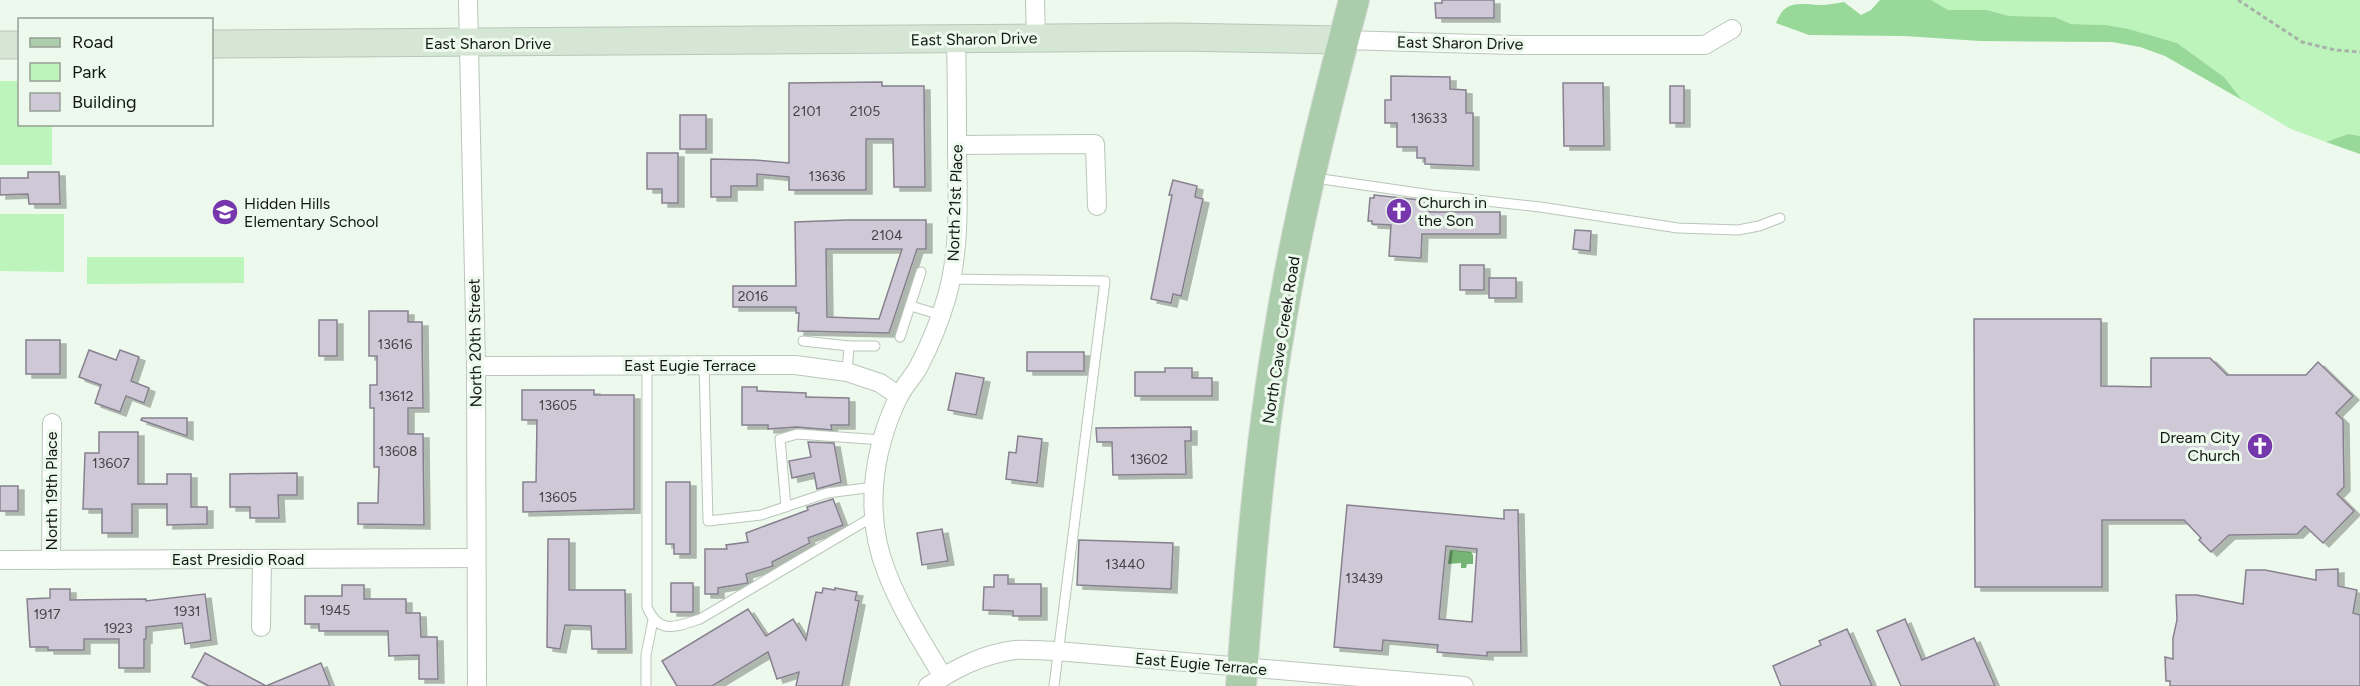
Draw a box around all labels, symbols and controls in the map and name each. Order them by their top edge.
legend [18,18,213,126]
street label: East Sharon Drive [911,28,1038,50]
text: Road [72,31,113,53]
street label: East Sharon Drive [1397,32,1524,54]
street label: East Sharon Drive [425,34,552,53]
text: Park [72,61,107,83]
text: Building [72,91,137,113]
house number: 2101 [793,103,821,120]
house number: 2105 [850,103,880,120]
house number: 13633 [1411,110,1447,127]
street label: North 21st Place [943,144,967,262]
house number: 13636 [809,168,846,185]
place label: Church in the Son [1418,193,1487,230]
place label: Hidden Hills Elementary School [244,194,378,231]
church icon: Church in the Son [1384,196,1414,226]
school or university icon: Hidden Hills Elementary School [210,197,240,227]
house number: 2104 [871,227,903,244]
street label: North Cave Creek Road [1258,255,1304,425]
street label: North 20th Street [464,278,486,408]
house number: 2016 [738,288,768,305]
house number: 13616 [377,336,413,353]
street label: East Eugie Terrace [624,356,756,375]
house number: 13612 [379,388,413,405]
house number: 13605 [539,397,577,414]
place label: Dream City Church [2159,428,2241,465]
street label: North 19th Place [42,431,61,550]
church icon: Dream City Church [2245,431,2275,461]
house number: 13608 [379,443,417,460]
house number: 13602 [1130,451,1168,468]
house number: 13607 [92,455,130,472]
house number: 13605 [539,489,577,506]
street label: East Presidio Road [172,550,304,569]
house number: 13440 [1105,556,1145,573]
house number: 13439 [1345,570,1383,587]
house number: 1945 [320,602,350,619]
house number: 1931 [173,603,201,620]
house number: 1917 [33,606,61,623]
house number: 1923 [103,620,133,637]
street label: East Eugie Terrace [1134,649,1268,679]

